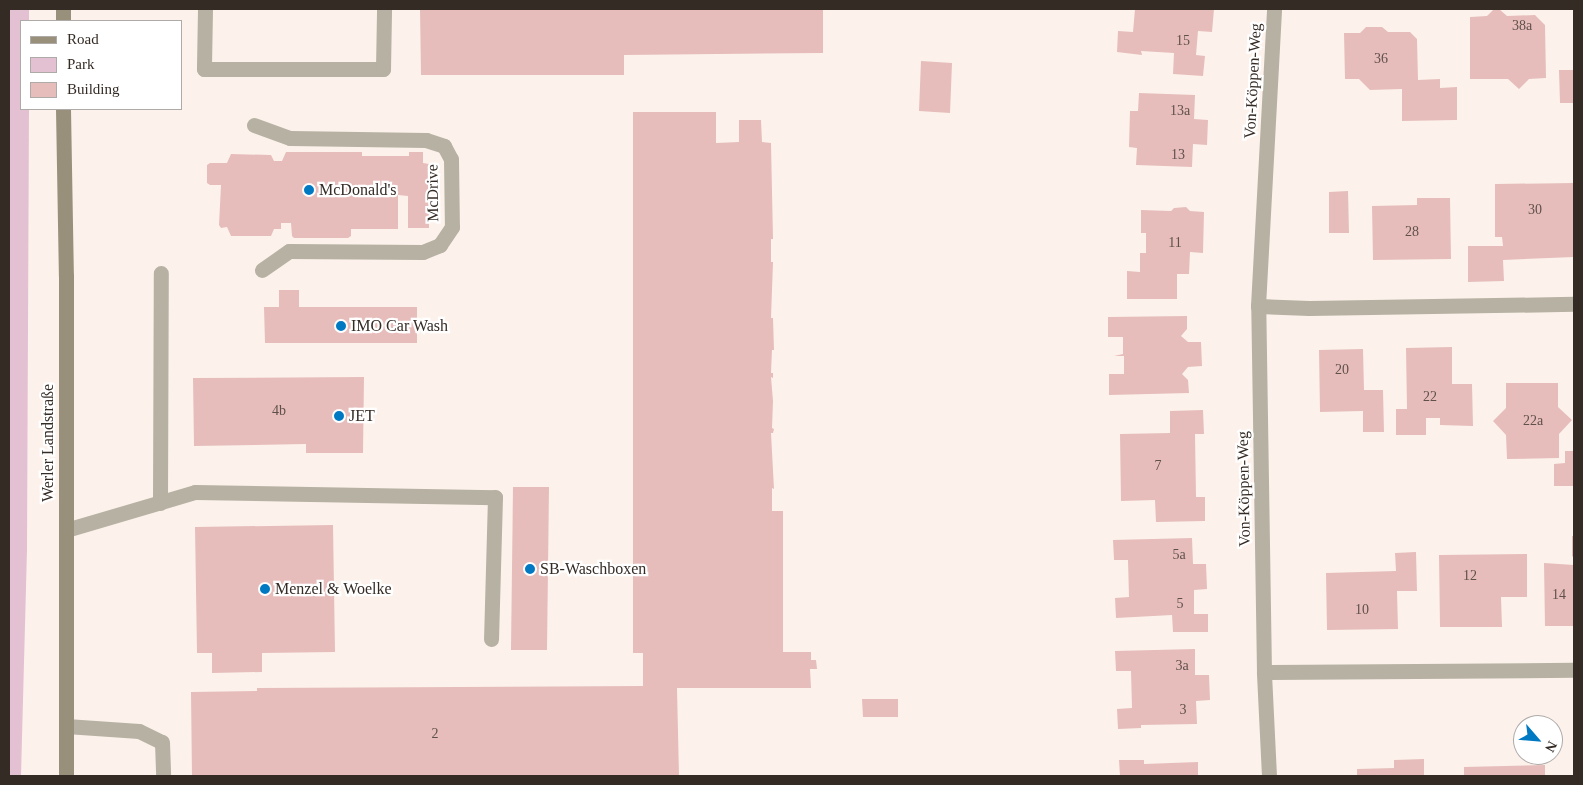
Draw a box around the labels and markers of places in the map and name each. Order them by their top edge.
place label: McDonald's [319,180,397,200]
marker: McDonald's [303,184,315,196]
place label: IMO Car Wash [351,316,448,336]
marker: IMO Car Wash [335,320,347,332]
place label: JET [349,406,375,426]
marker: JET [333,410,345,422]
place label: SB-Waschboxen [540,559,646,579]
marker: SB-Waschboxen [524,563,536,575]
place label: Menzel & Woelke [275,579,392,599]
marker: Menzel & Woelke [259,583,271,595]

